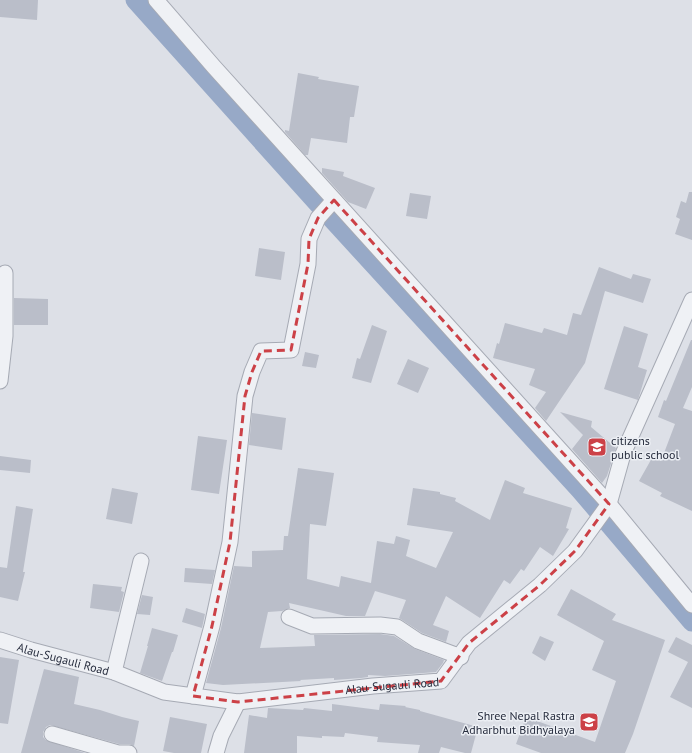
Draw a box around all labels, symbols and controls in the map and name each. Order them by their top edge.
place label: citizens public school [611,433,679,462]
school or university icon: citizens public school [586,436,608,458]
street label: Alau-Sugauli Road [16,639,111,678]
street label: Alau-Sugauli Road [344,674,440,697]
place label: Shree Nepal Rastra Adharbhut Bidhyalaya [462,708,575,737]
school or university icon: Shree Nepal Rastra Adharbhut Bidhyalaya [578,711,600,733]

